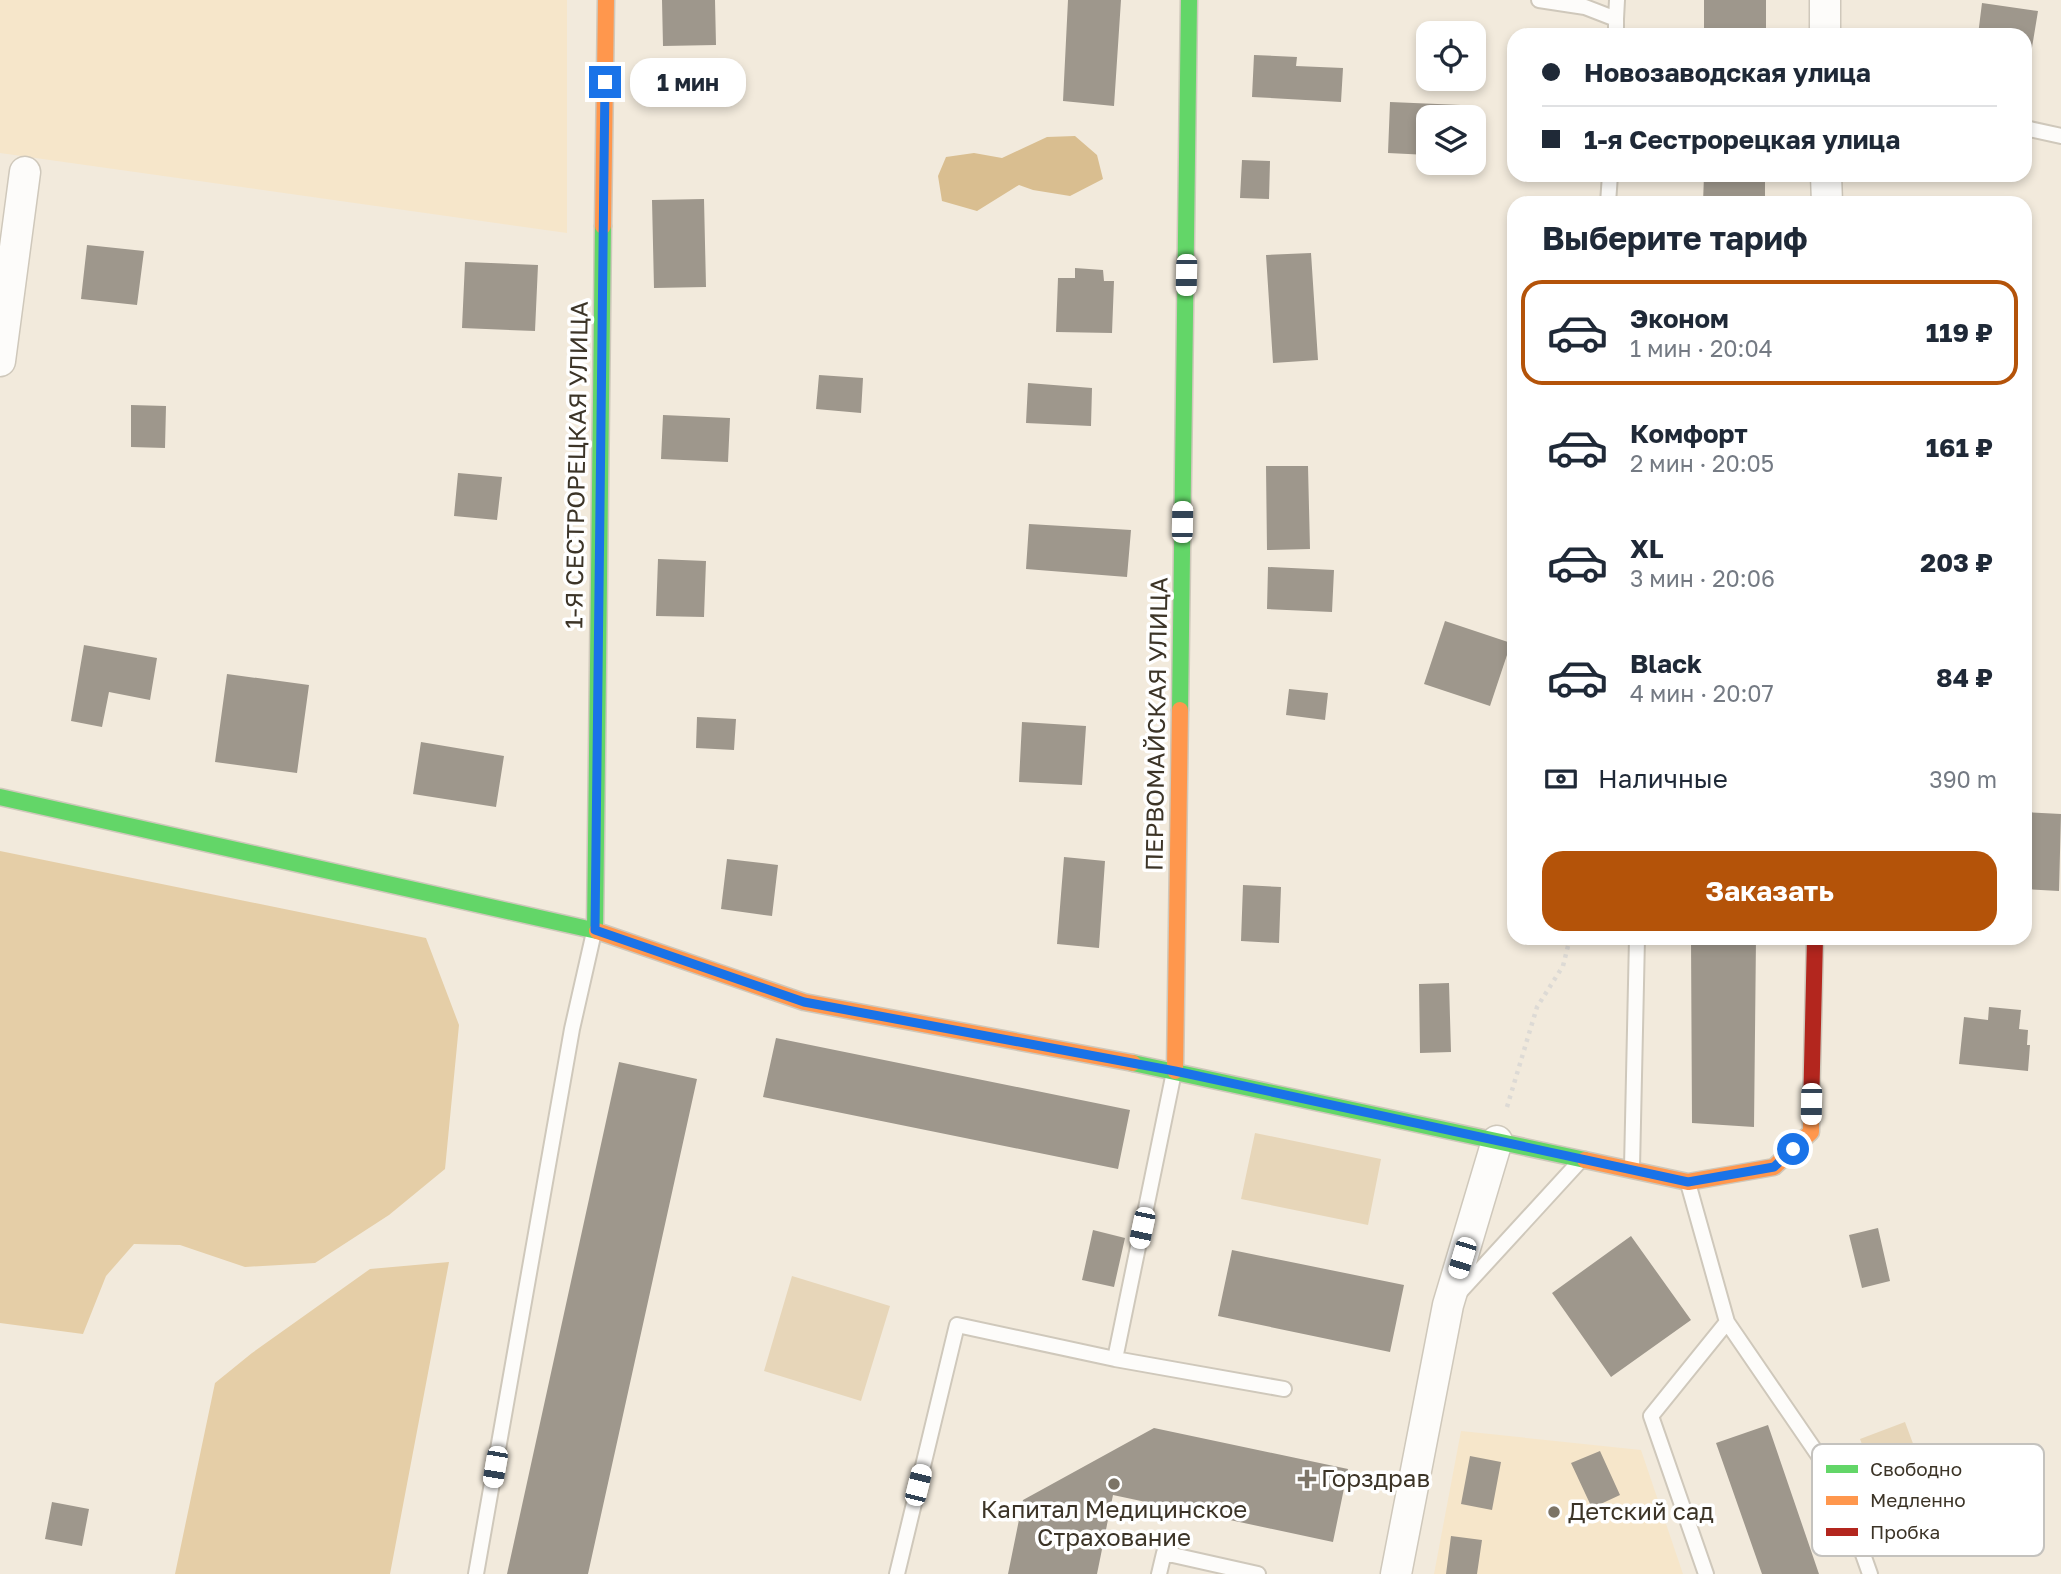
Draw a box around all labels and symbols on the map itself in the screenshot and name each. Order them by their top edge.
callout: 1 мин [630,57,745,106]
route end [589,66,621,98]
car [1176,254,1197,296]
street label: 1-Я СЕСТРОРЕЦКАЯ УЛИЦА [558,301,593,629]
car [1172,501,1193,543]
street label: ПЕРВОМАЙСКАЯ УЛИЦА [1138,577,1173,871]
car [1801,1083,1822,1125]
route start [1777,1133,1809,1165]
car [1128,1205,1157,1251]
car [1446,1235,1479,1281]
car [482,1444,509,1490]
legend [1812,1444,2044,1556]
text: Свободно [1870,1457,1962,1480]
car [903,1462,934,1508]
place label: Горздрав [1321,1463,1430,1492]
marker: Горздрав [1299,1471,1315,1487]
marker: Капитал Медицинское Страхование [1106,1476,1122,1492]
text: Медленно [1870,1488,1966,1511]
place label: Капитал Медицинское Страхование [981,1494,1247,1551]
place label: Детский сад [1568,1496,1714,1525]
marker: Детский сад [1546,1504,1562,1520]
text: Пробка [1870,1520,1940,1543]

